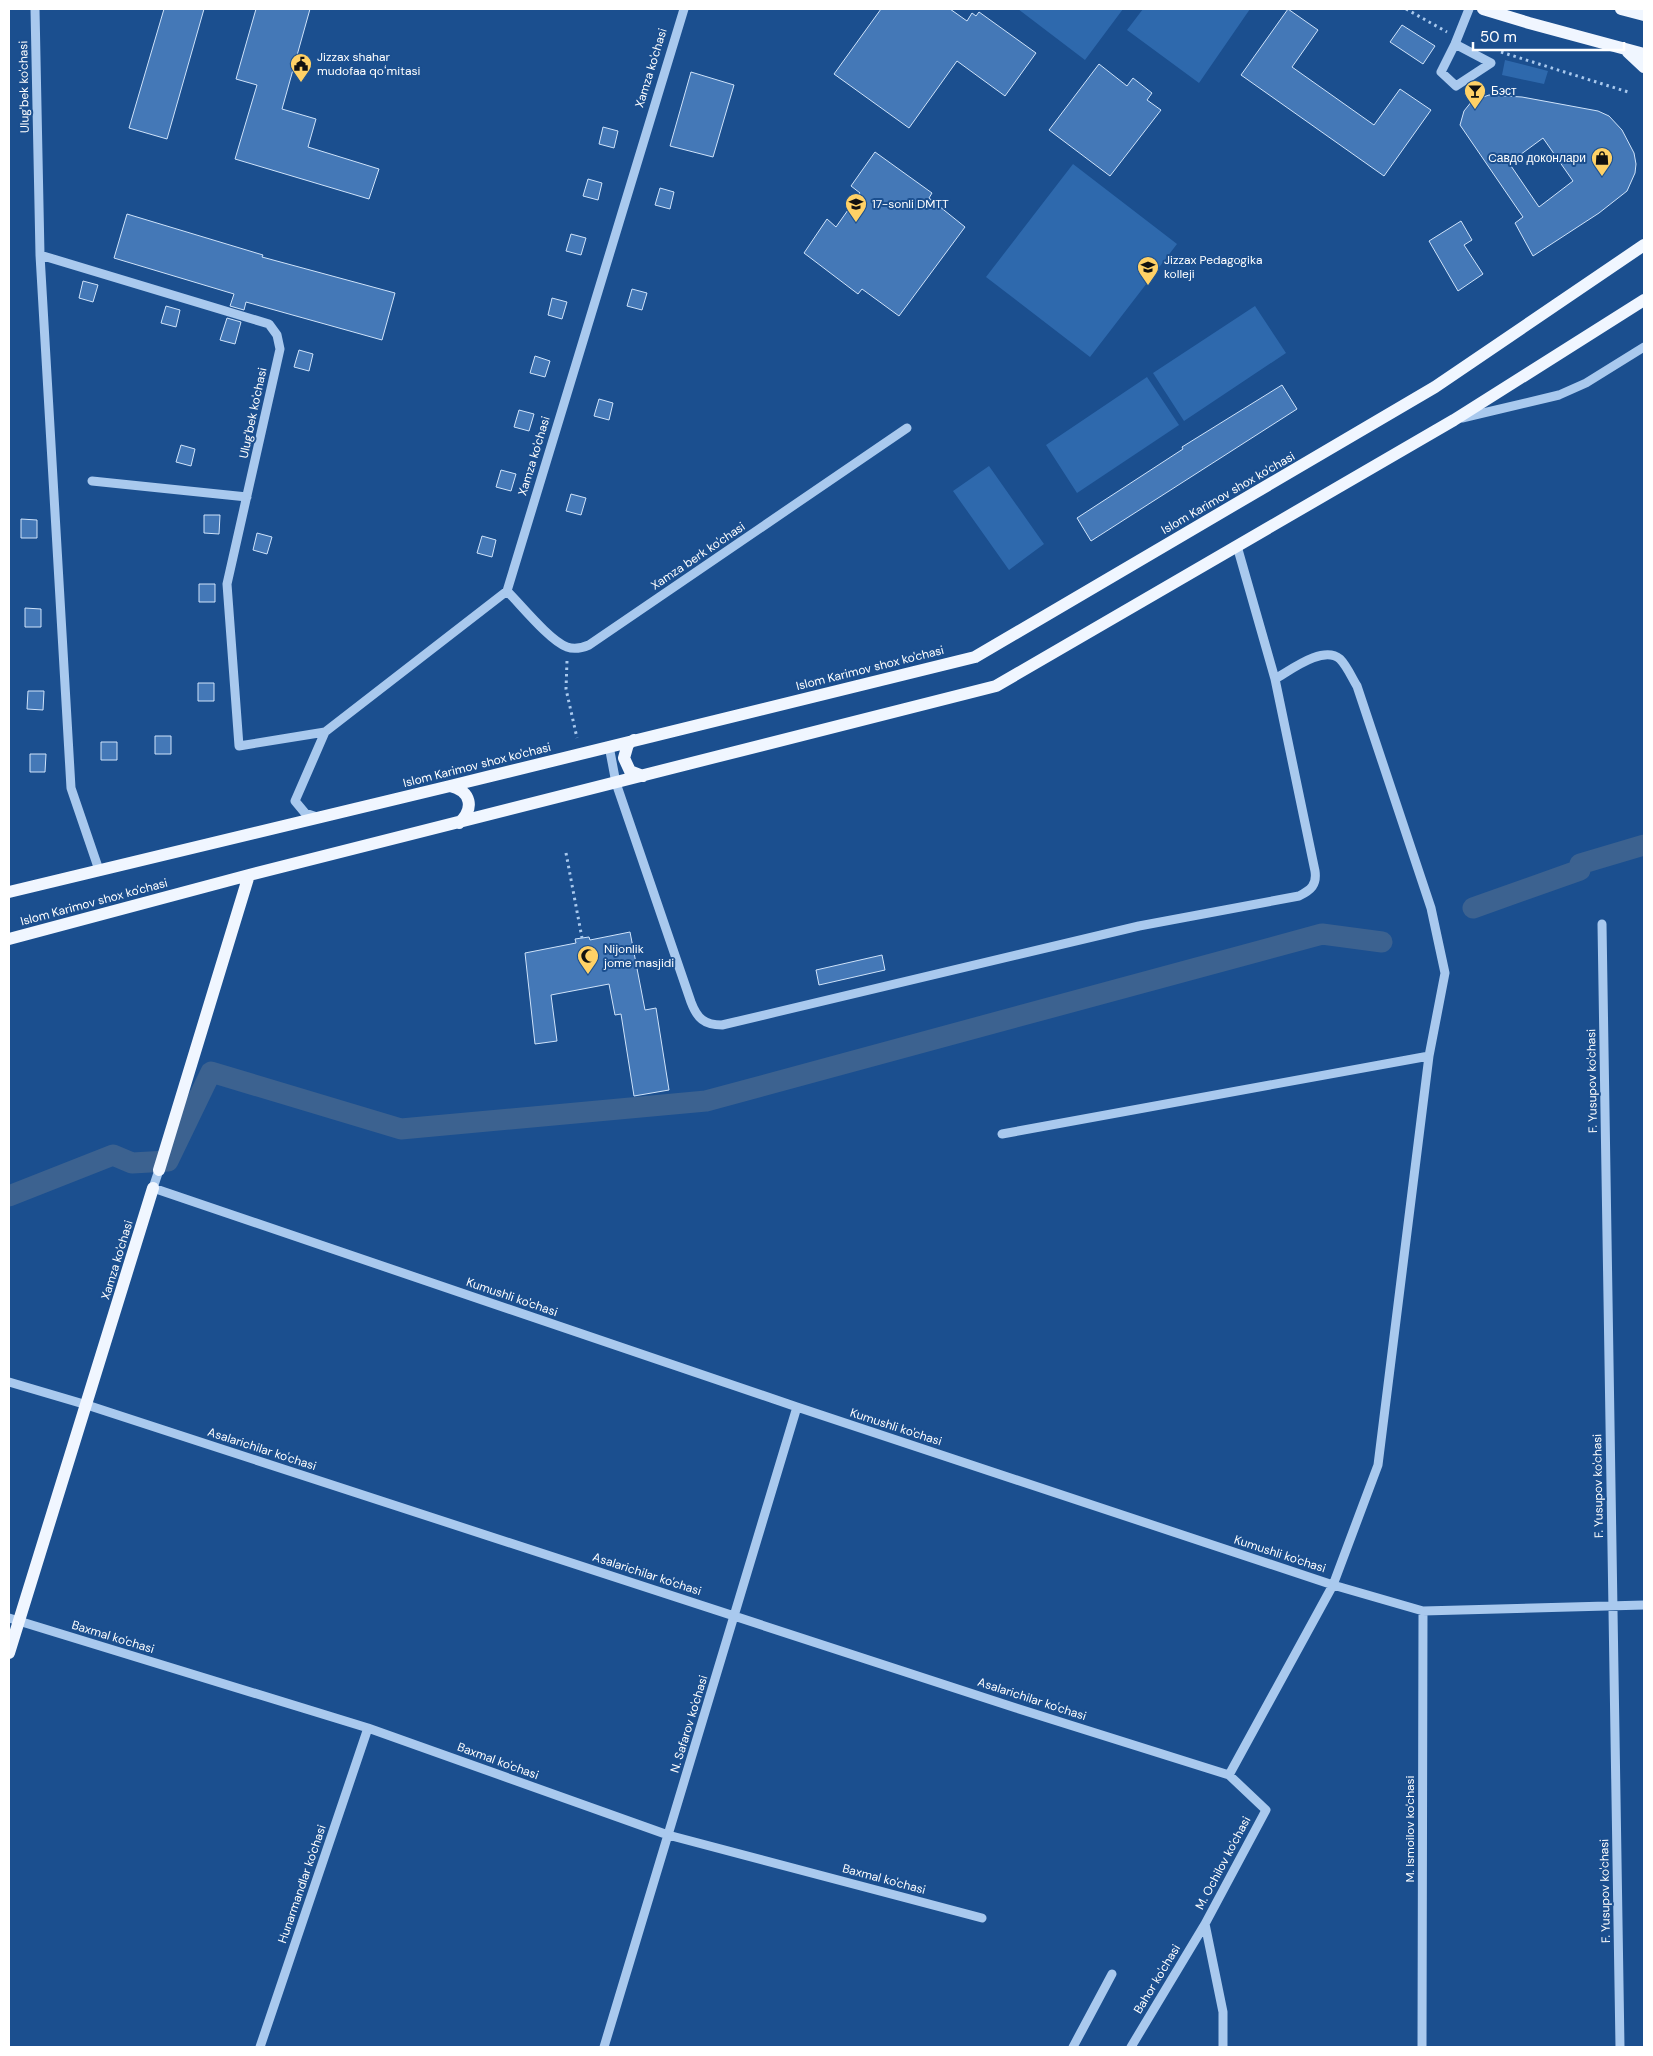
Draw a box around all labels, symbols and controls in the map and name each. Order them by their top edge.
scale bar [1473,20,1624,52]
street label: Xamza ko'chasi [631,26,671,110]
text: 50 m [1480,27,1517,47]
street label: Ulug'bek ko'chasi [15,41,33,133]
place label: Jizzax shahar mudofaa qoʻmitasi [317,49,420,79]
public building icon: Jizzax shahar mudofaa qoʻmitasi [289,52,313,83]
bar icon: Бэст [1463,79,1487,110]
place label: Бэст [1491,83,1517,99]
shop icon: Cавдо доконлари [1590,146,1614,177]
place label: Cавдо доконлари [1488,150,1586,166]
school or university icon: 17-sonli DMTT [844,192,868,223]
place label: 17-sonli DMTT [872,196,949,212]
place label: Jizzax Pedagogika kolleji [1164,252,1262,282]
school or university icon: Jizzax Pedagogika kolleji [1136,255,1160,286]
street label: Ulug'bek ko'chasi [236,366,270,460]
street label: Xamza ko'chasi [514,414,554,498]
street label: Islom Karimov shox ko'chasi [1158,448,1298,538]
street label: Xamza berk ko'chasi [648,518,748,593]
street label: Islom Karimov shox ko'chasi [794,642,946,694]
street label: Islom Karimov shox ko'chasi [401,739,553,791]
street label: Islom Karimov shox ko'chasi [19,875,170,929]
place label: Nijonlik jome masjidi [603,941,674,971]
mosque icon: Nijonlik jome masjidi [576,944,600,975]
street label: F. Yusupov ko'chasi [1583,1029,1601,1133]
street label: Xamza ko'chasi [97,1218,137,1302]
street label: Kumushli ko'chasi [464,1274,560,1320]
street label: Kumushli ko'chasi [848,1405,944,1449]
street label: Asalarichilar ko'chasi [206,1424,318,1474]
street label: F. Yusupov ko'chasi [1589,1434,1607,1538]
street label: Kumushli ko'chasi [1232,1532,1328,1576]
street label: Asalarichilar ko'chasi [591,1549,703,1599]
street label: Baxmal ko'chasi [70,1617,156,1657]
street label: N. Safarov ko'chasi [667,1673,711,1775]
street label: Asalarichilar ko'chasi [976,1674,1088,1724]
street label: Baxmal ko'chasi [455,1739,541,1783]
street label: M. Ismoilov ko'chasi [1402,1775,1418,1883]
street label: M. Ochilov ko'chasi [1192,1813,1254,1912]
street label: Hunarmandlar ko'chasi [274,1823,330,1945]
street label: F. Yusupov ko'chasi [1596,1839,1614,1943]
street label: Baxmal ko'chasi [841,1860,928,1898]
street label: Bahor ko'chasi [1130,1941,1184,2017]

